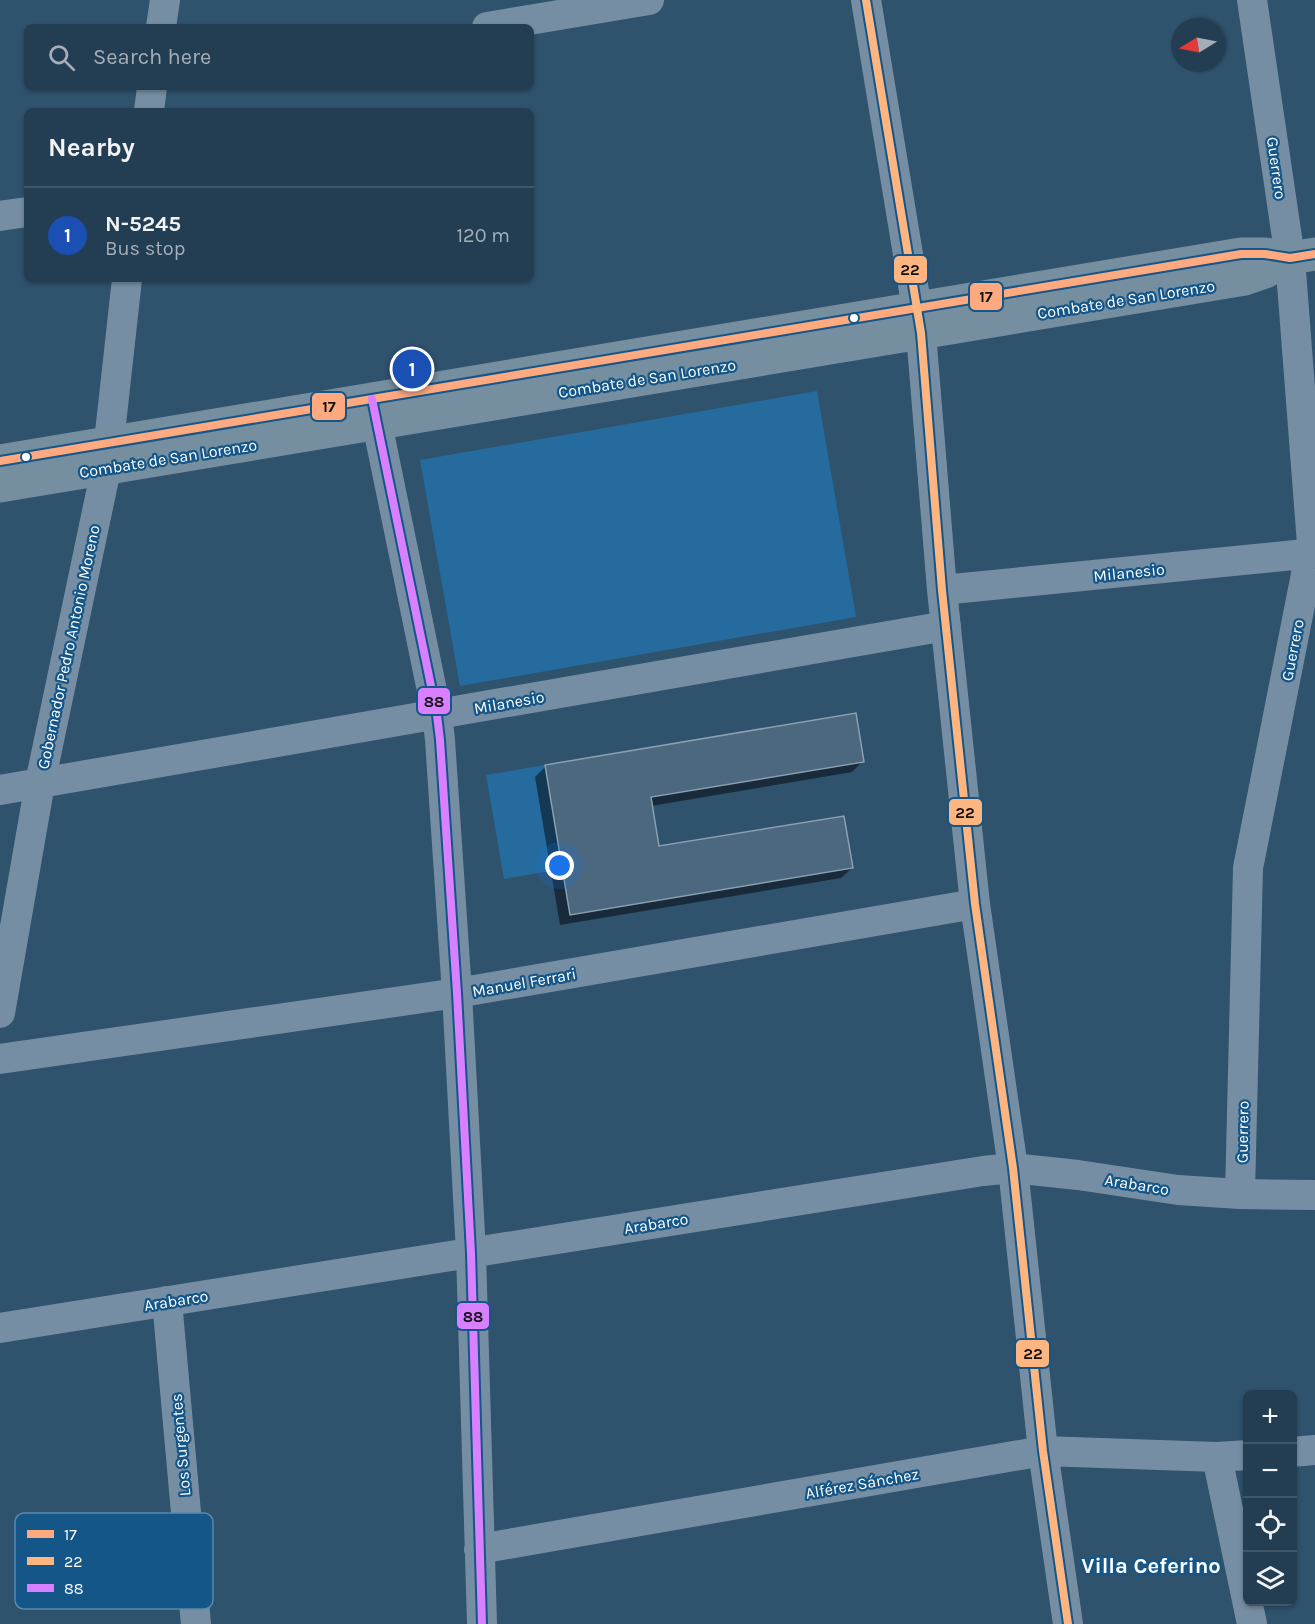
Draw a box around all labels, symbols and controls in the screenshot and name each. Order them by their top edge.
north arrow [1171,18,1225,72]
search box [24,24,534,90]
icon: search [45,41,78,74]
text: Search here [93,44,211,70]
text: Nearby [48,132,135,163]
street label: Guerrero [1263,136,1290,200]
text: N-5245 [105,211,181,237]
text: 1 [64,224,71,247]
text: 120 m [456,224,510,247]
text: Bus stop [105,237,185,260]
line badge: 22 [893,255,928,284]
text: 22 [900,260,920,279]
street label: Combate de San Lorenzo [1036,276,1216,323]
line badge: 17 [969,282,1003,311]
text: 17 [979,287,993,306]
unlabelled marker [848,312,860,324]
pin: 1 [392,346,432,392]
street label: Combate de San Lorenzo [557,355,737,402]
line badge: 17 [311,392,346,421]
text: 17 [322,397,336,416]
street label: Combate de San Lorenzo [78,435,258,482]
unlabelled marker [20,451,32,463]
street label: Gobernador Pedro Antonio Moreno [33,523,104,771]
street label: Milanesio [1093,559,1166,586]
street label: Guerrero [1277,618,1308,683]
line badge: 88 [417,687,451,715]
street label: Milanesio [472,687,546,718]
text: 88 [424,692,444,711]
line badge: 22 [948,798,983,826]
text: 22 [955,803,975,822]
your location [545,851,574,880]
street label: Manuel Ferrari [471,964,578,1001]
street label: Guerrero [1232,1101,1253,1163]
street label: Arabarco [1103,1170,1170,1199]
street label: Arabarco [623,1209,690,1238]
street label: Arabarco [143,1286,210,1315]
line badge: 88 [456,1302,490,1330]
text: 88 [463,1307,483,1326]
line badge: 22 [1015,1339,1050,1368]
text: 22 [1023,1344,1043,1363]
map controls [1243,1390,1297,1606]
button: + [1243,1390,1297,1444]
street label: Los Surgentes [167,1393,194,1497]
button: − [1243,1444,1297,1498]
street label: Alférez Sánchez [804,1464,920,1503]
button: locate [1243,1498,1297,1552]
legend [15,1513,213,1609]
text: 17 [64,1525,77,1544]
text: 22 [64,1552,83,1571]
button: layers [1243,1552,1297,1606]
district label: Villa Ceferino [1081,1553,1221,1579]
text: 88 [64,1579,84,1598]

